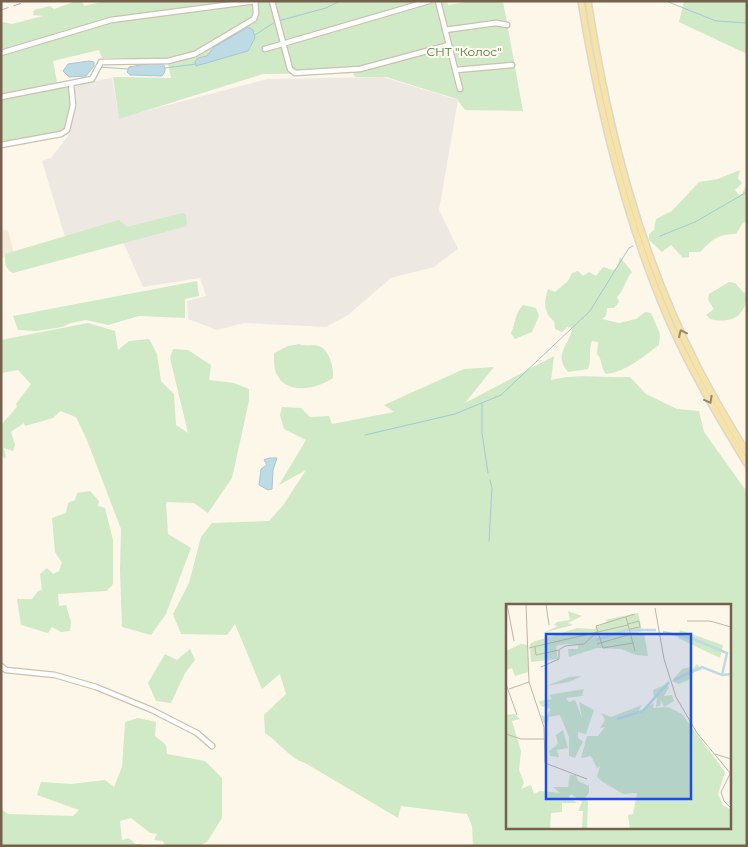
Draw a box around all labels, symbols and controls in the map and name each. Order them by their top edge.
park label: СНТ "Колос" [426,44,502,59]
one-way arrow [678,330,688,339]
one-way arrow [703,395,713,404]
inset map [506,604,730,830]

